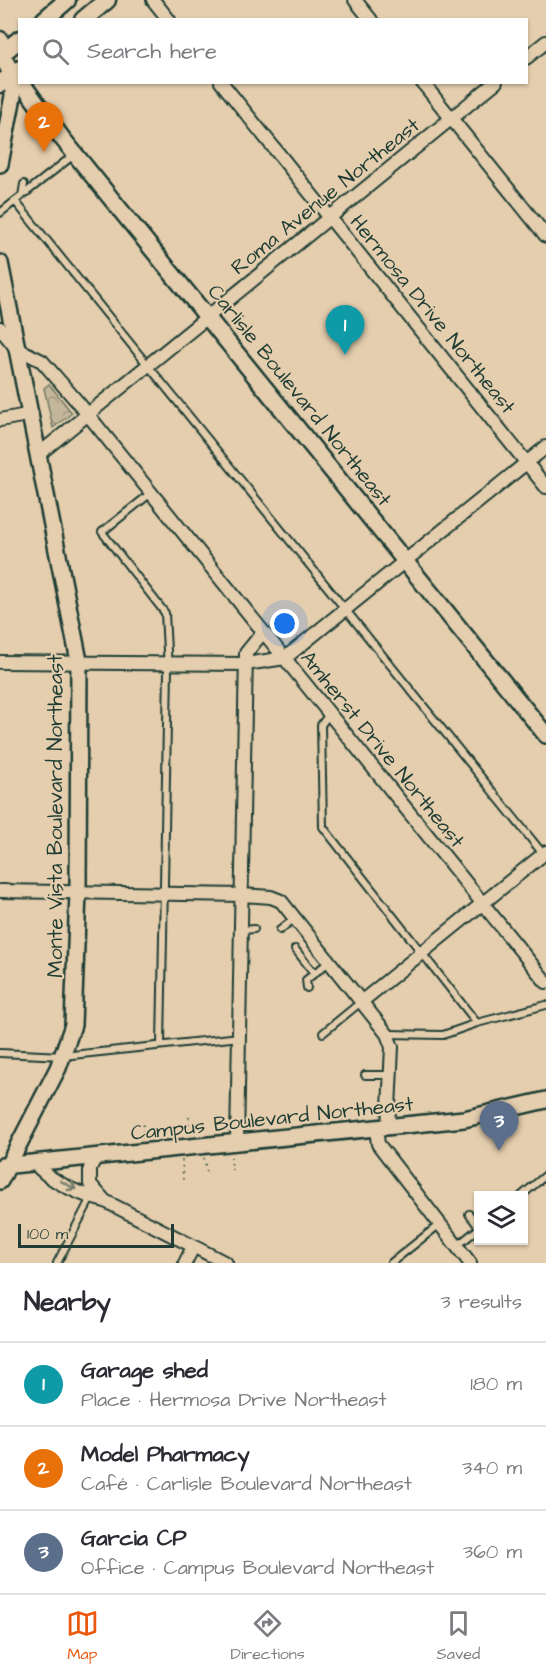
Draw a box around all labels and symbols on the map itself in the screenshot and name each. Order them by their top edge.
pin: 2 [24,102,63,152]
street label: Roma Avenue Northeast [225,111,426,282]
street label: Hermosa Drive Northeast [343,208,523,421]
street label: Carlisle Boulevard Northeast [201,278,399,513]
pin: 1 [326,306,364,355]
your location [270,609,299,638]
street label: Amherst Drive Northeast [294,645,472,854]
street label: Monte Vista Boulevard Northeast [41,654,70,978]
street label: Campus Boulevard Northeast [129,1089,415,1149]
pin: 3 [480,1102,518,1151]
one-way arrow [59,1179,76,1191]
scale bar [18,1221,174,1248]

